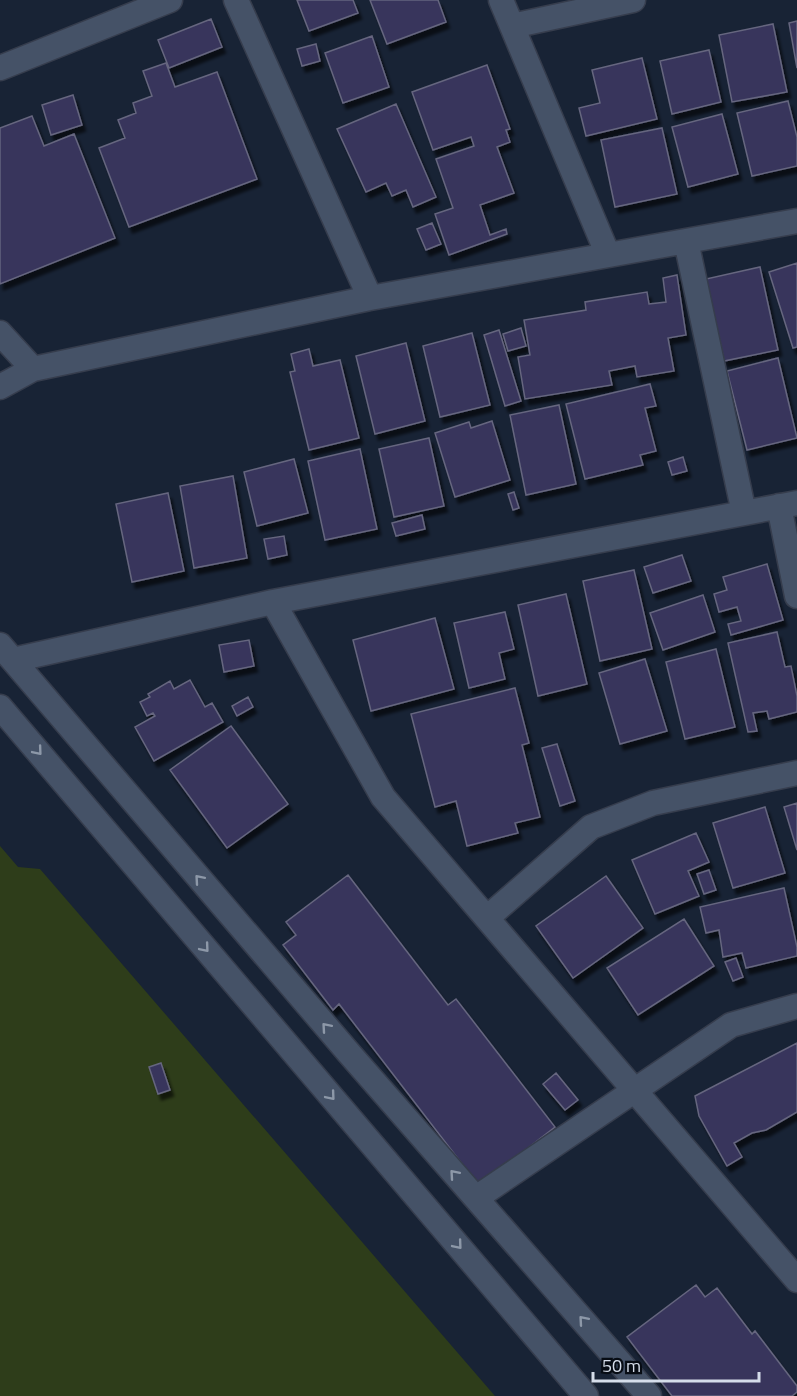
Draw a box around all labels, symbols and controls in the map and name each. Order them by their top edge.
one-way arrow [31,744,42,755]
one-way arrow [196,875,207,886]
one-way arrow [198,941,209,952]
one-way arrow [322,1023,333,1034]
one-way arrow [324,1089,335,1100]
one-way arrow [451,1170,462,1181]
one-way arrow [450,1238,461,1249]
one-way arrow [579,1316,590,1327]
scale bar [593,1345,760,1383]
text: 50 m [602,1352,641,1379]

